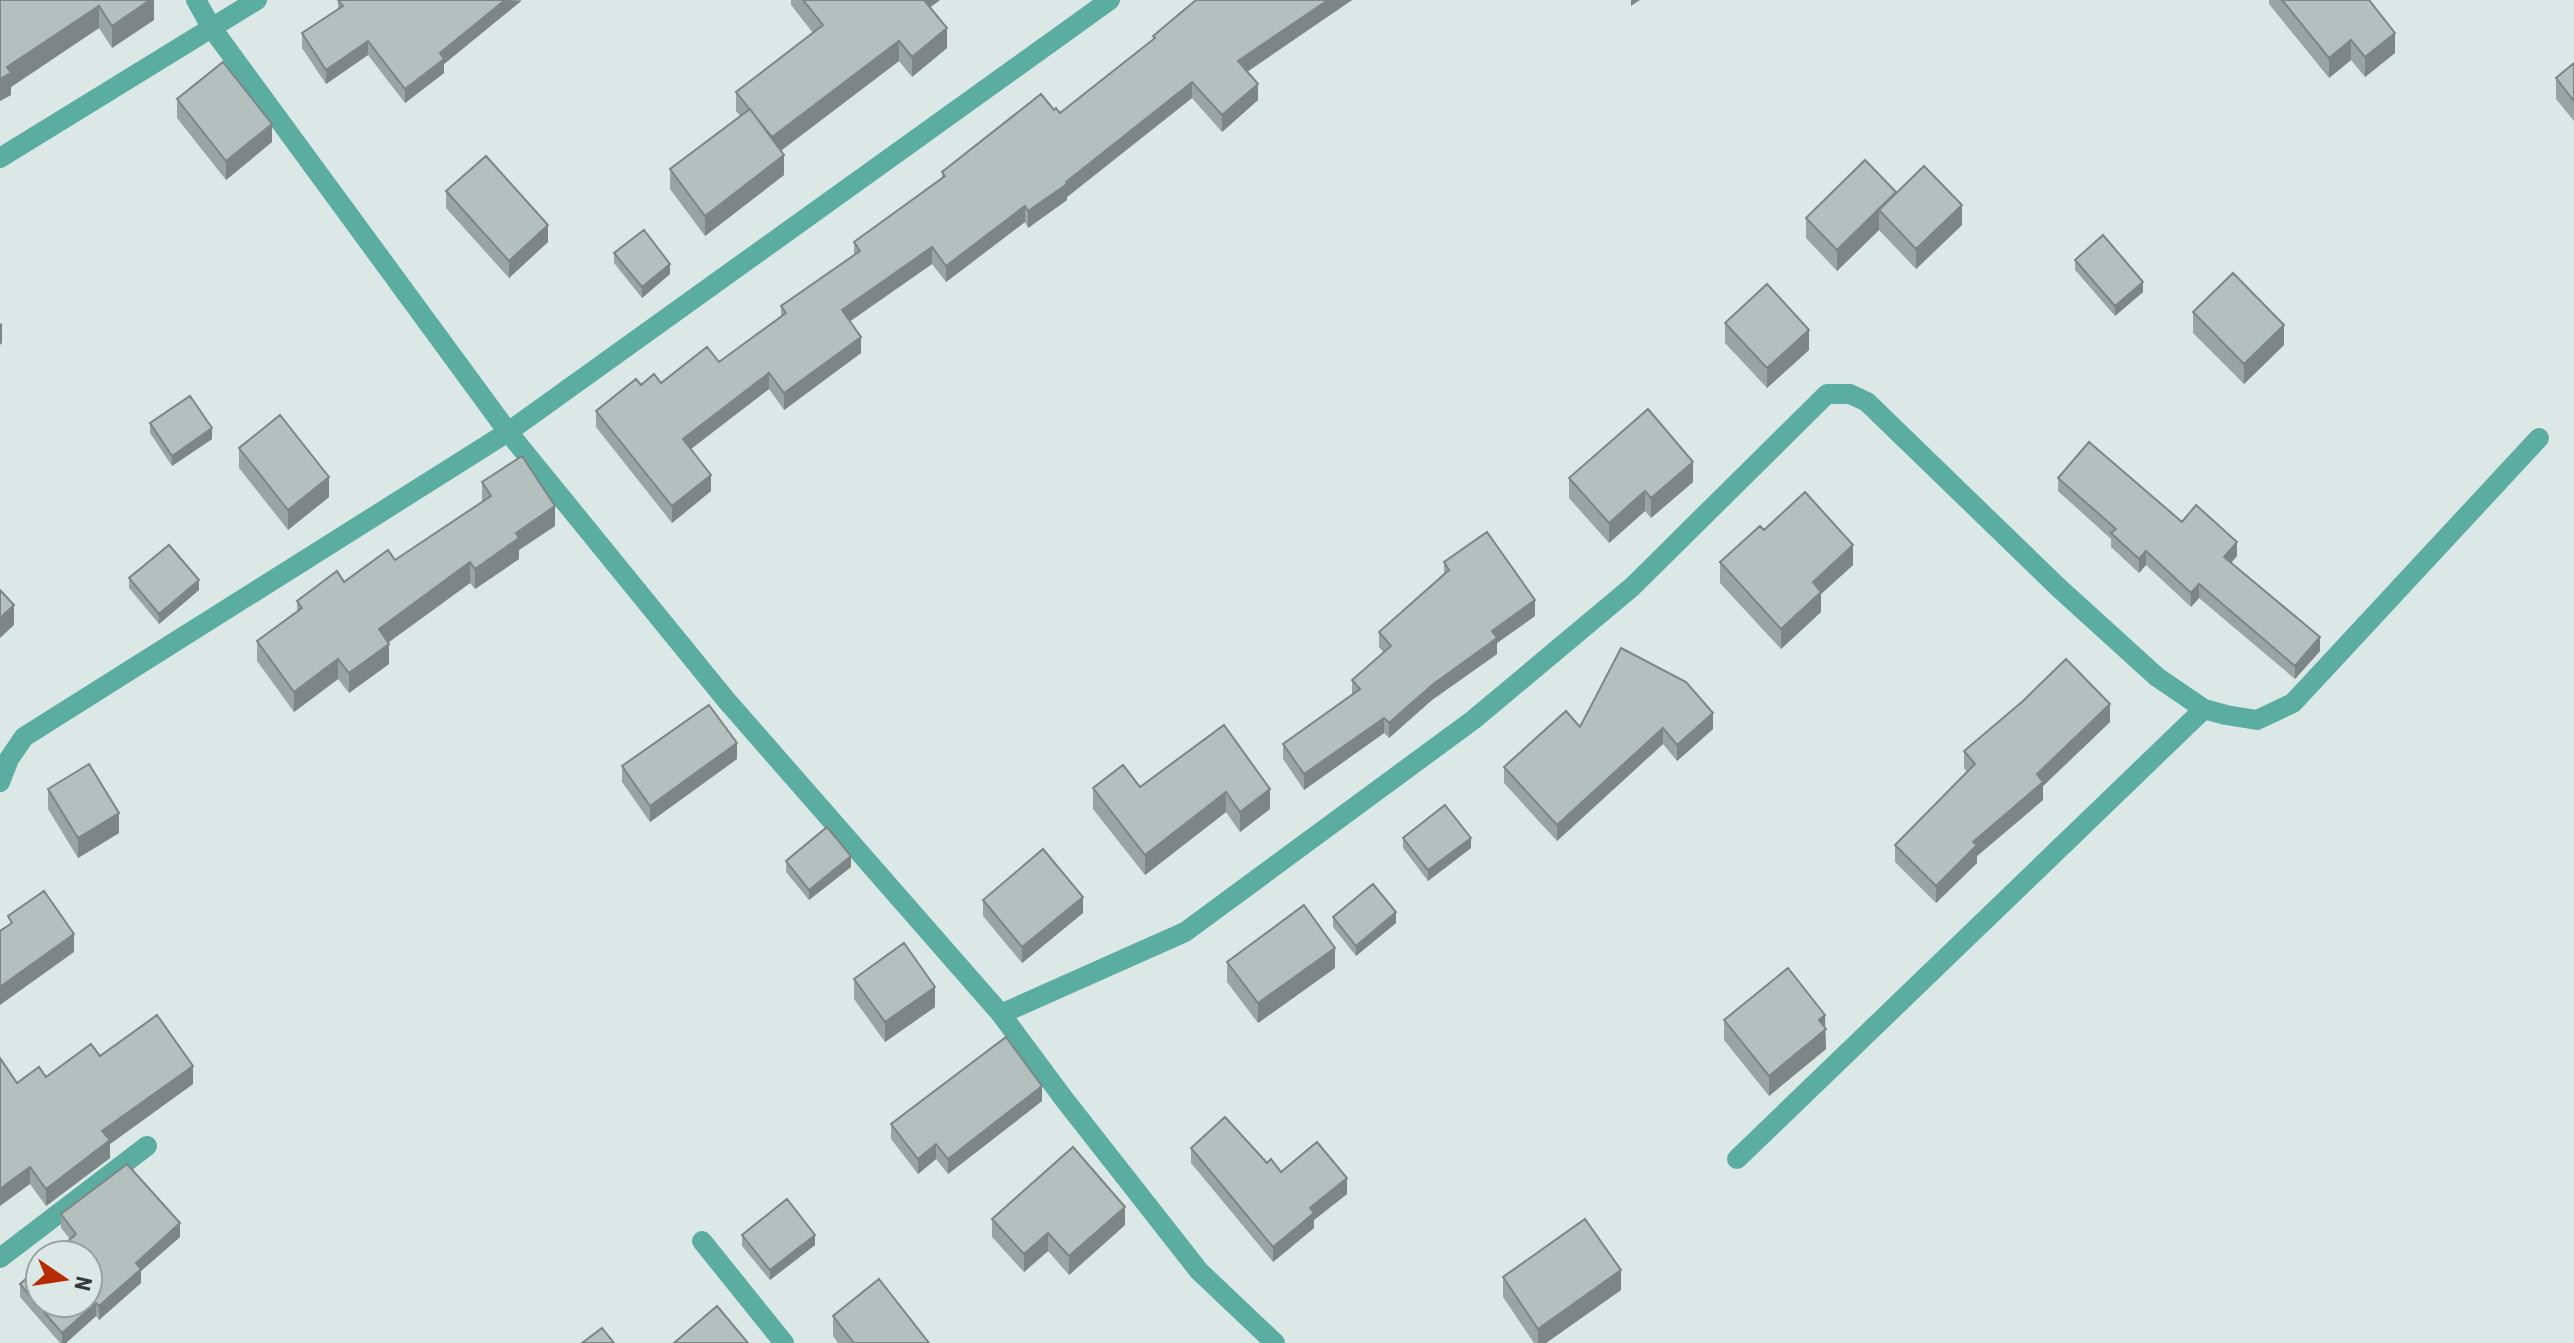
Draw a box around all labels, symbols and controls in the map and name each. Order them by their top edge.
north arrow [24,1239,104,1319]
text: N [69,1274,97,1293]

